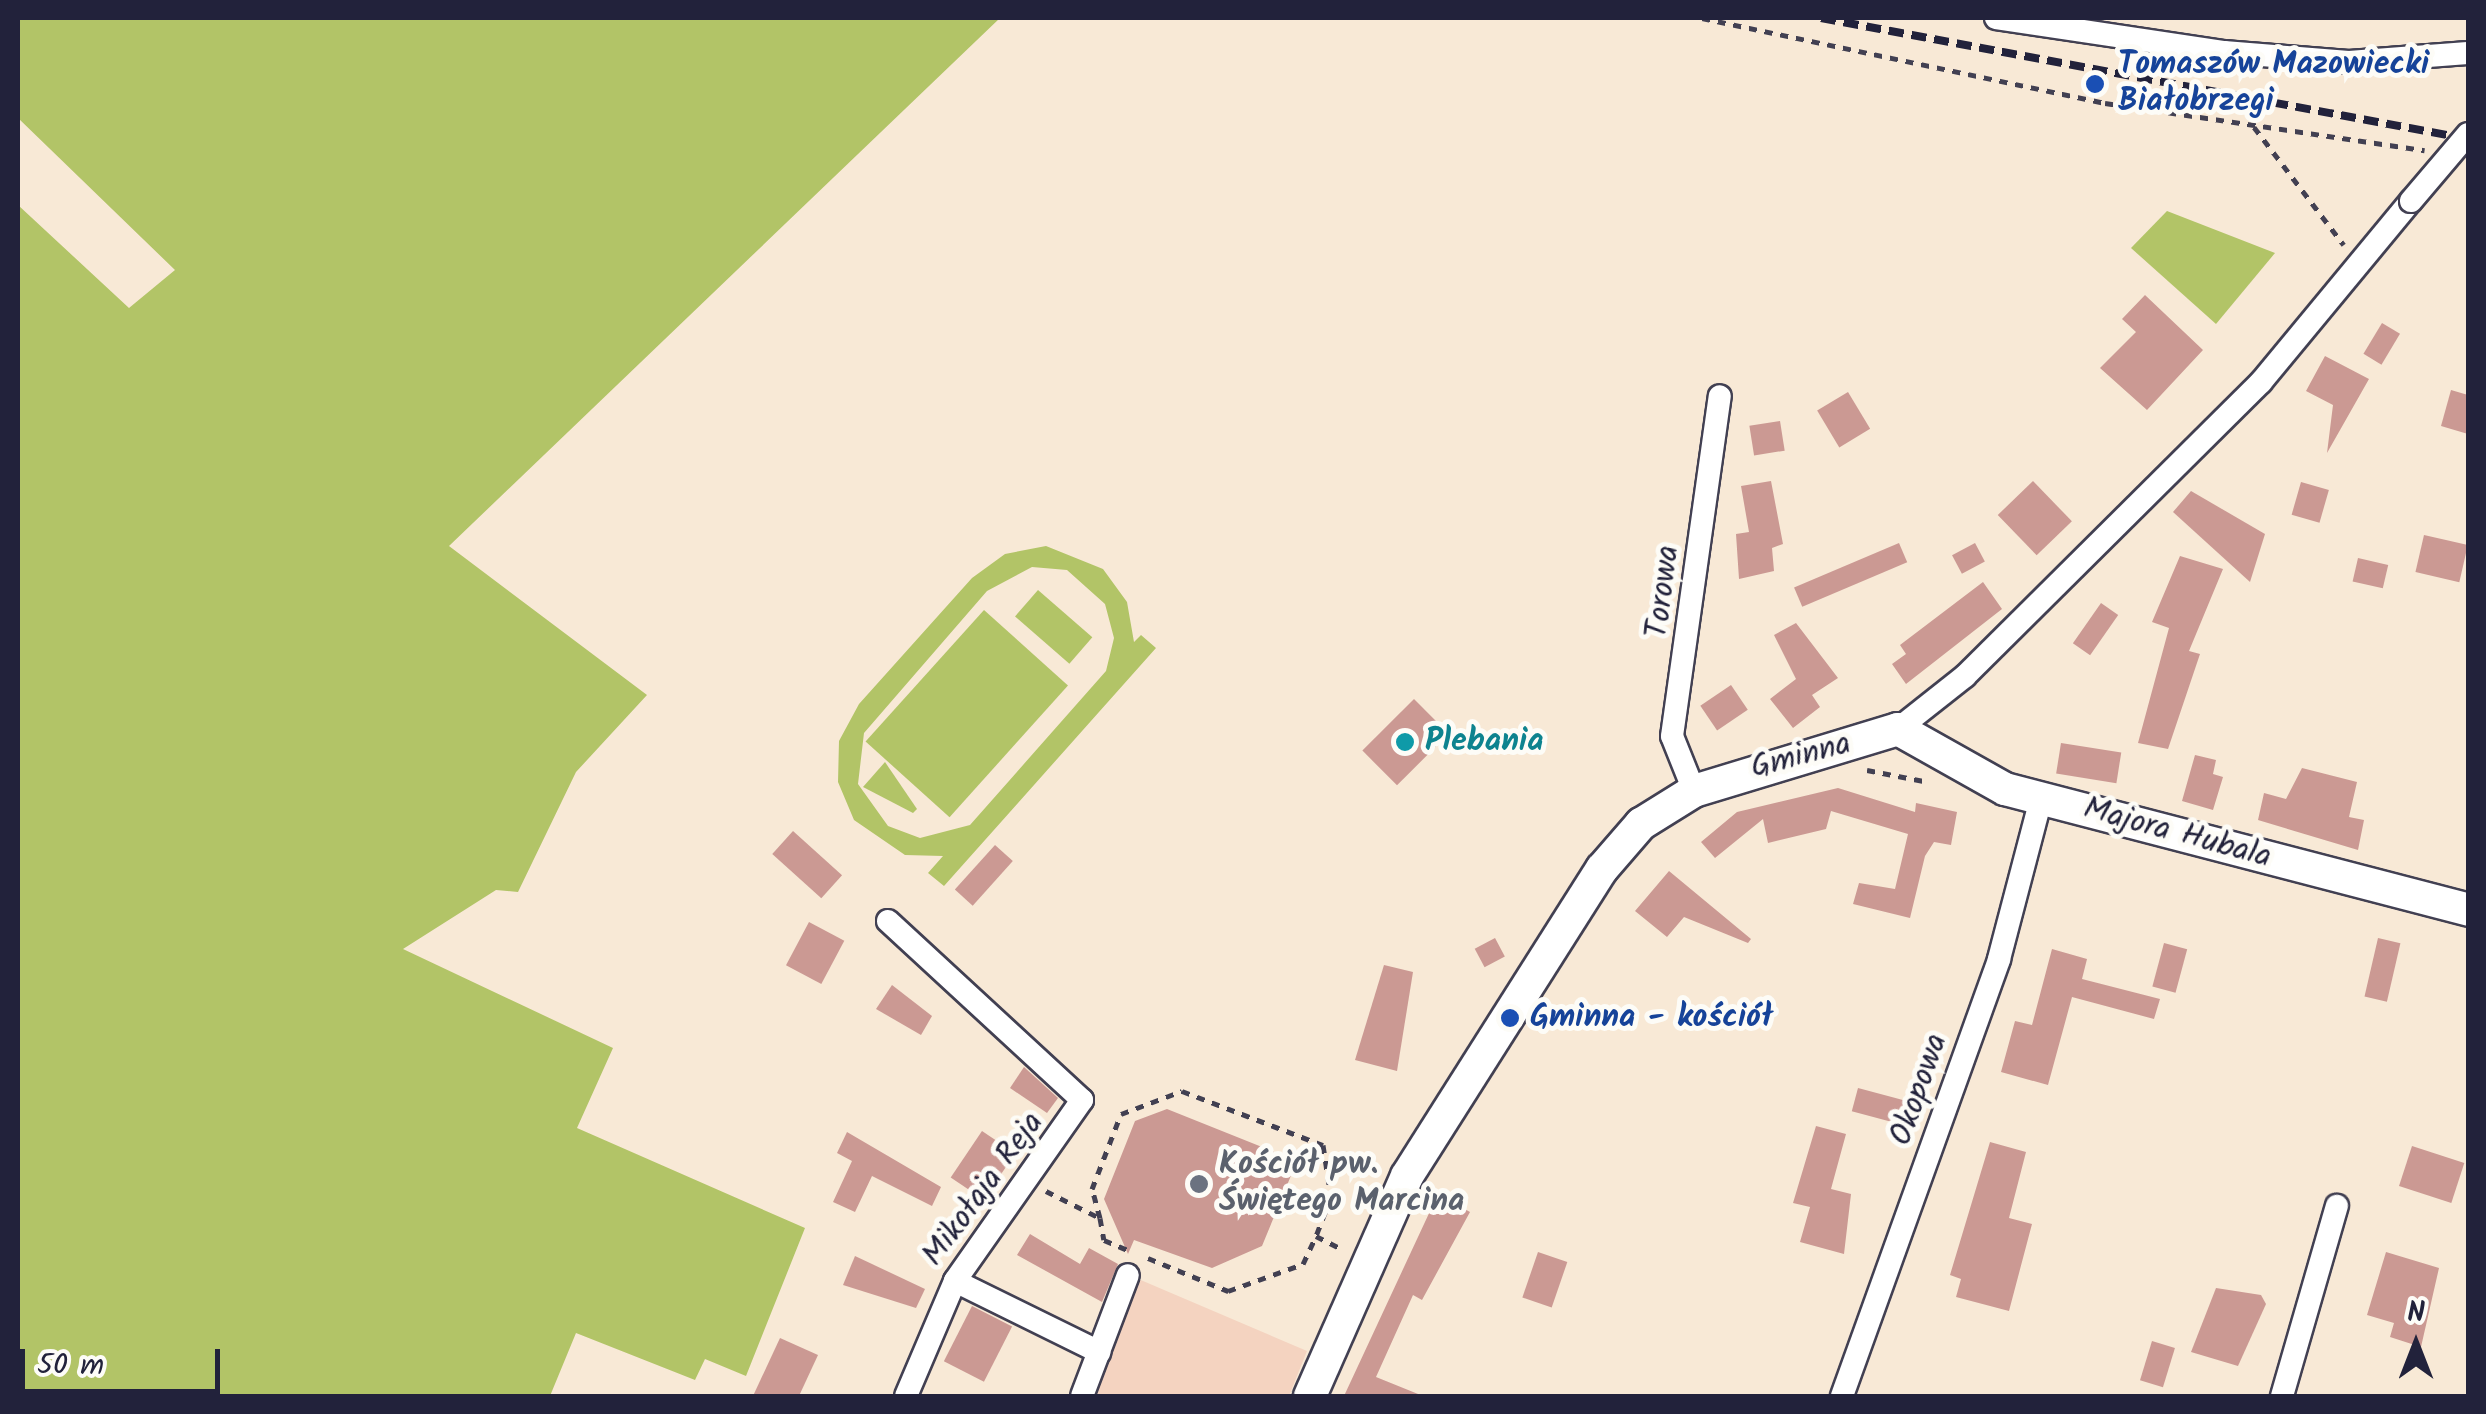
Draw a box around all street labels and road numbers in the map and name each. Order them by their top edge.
street label: Torowa [1639,543,1689,641]
street label: Gminna [1747,725,1855,789]
street label: Majora Hubala [2079,791,2275,877]
street label: Okopowa [1883,1029,1957,1151]
street label: Mikołaja Reja [915,1105,1053,1275]

